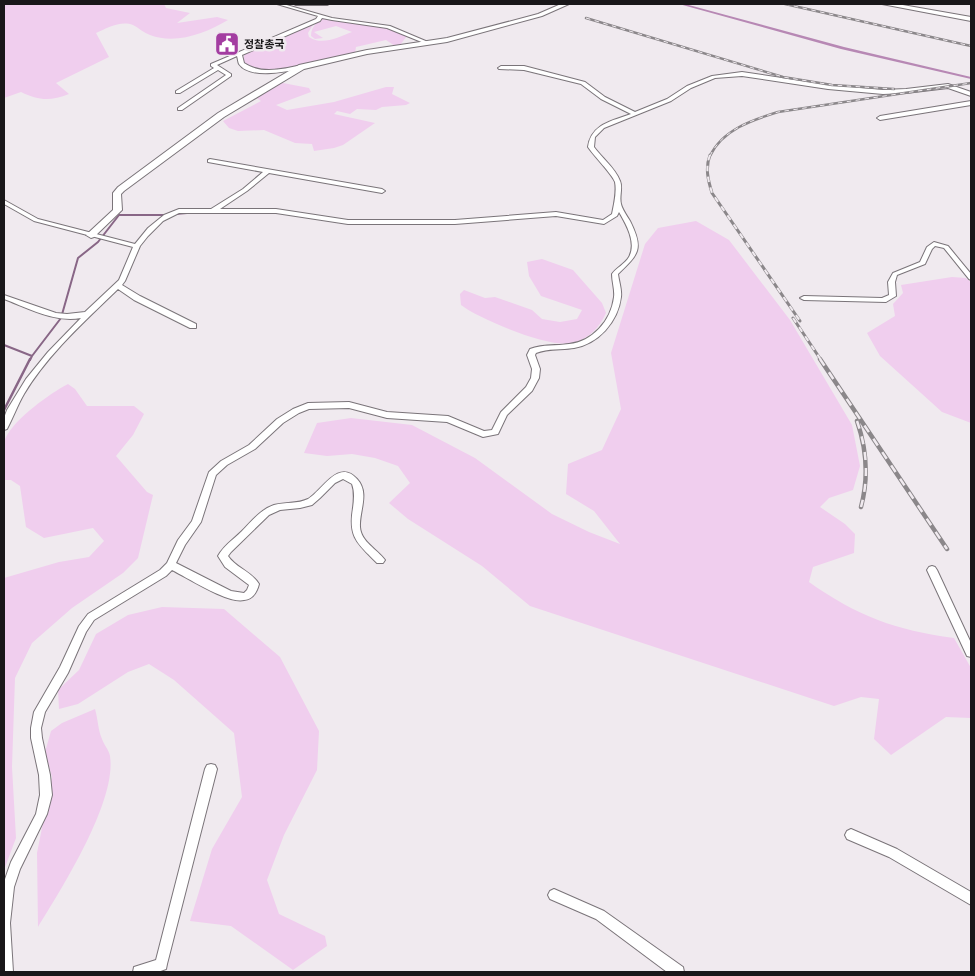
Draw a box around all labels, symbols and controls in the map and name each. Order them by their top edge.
public building icon: 정찰총국 [214,31,240,57]
place label: 정찰총국 [244,38,284,51]

